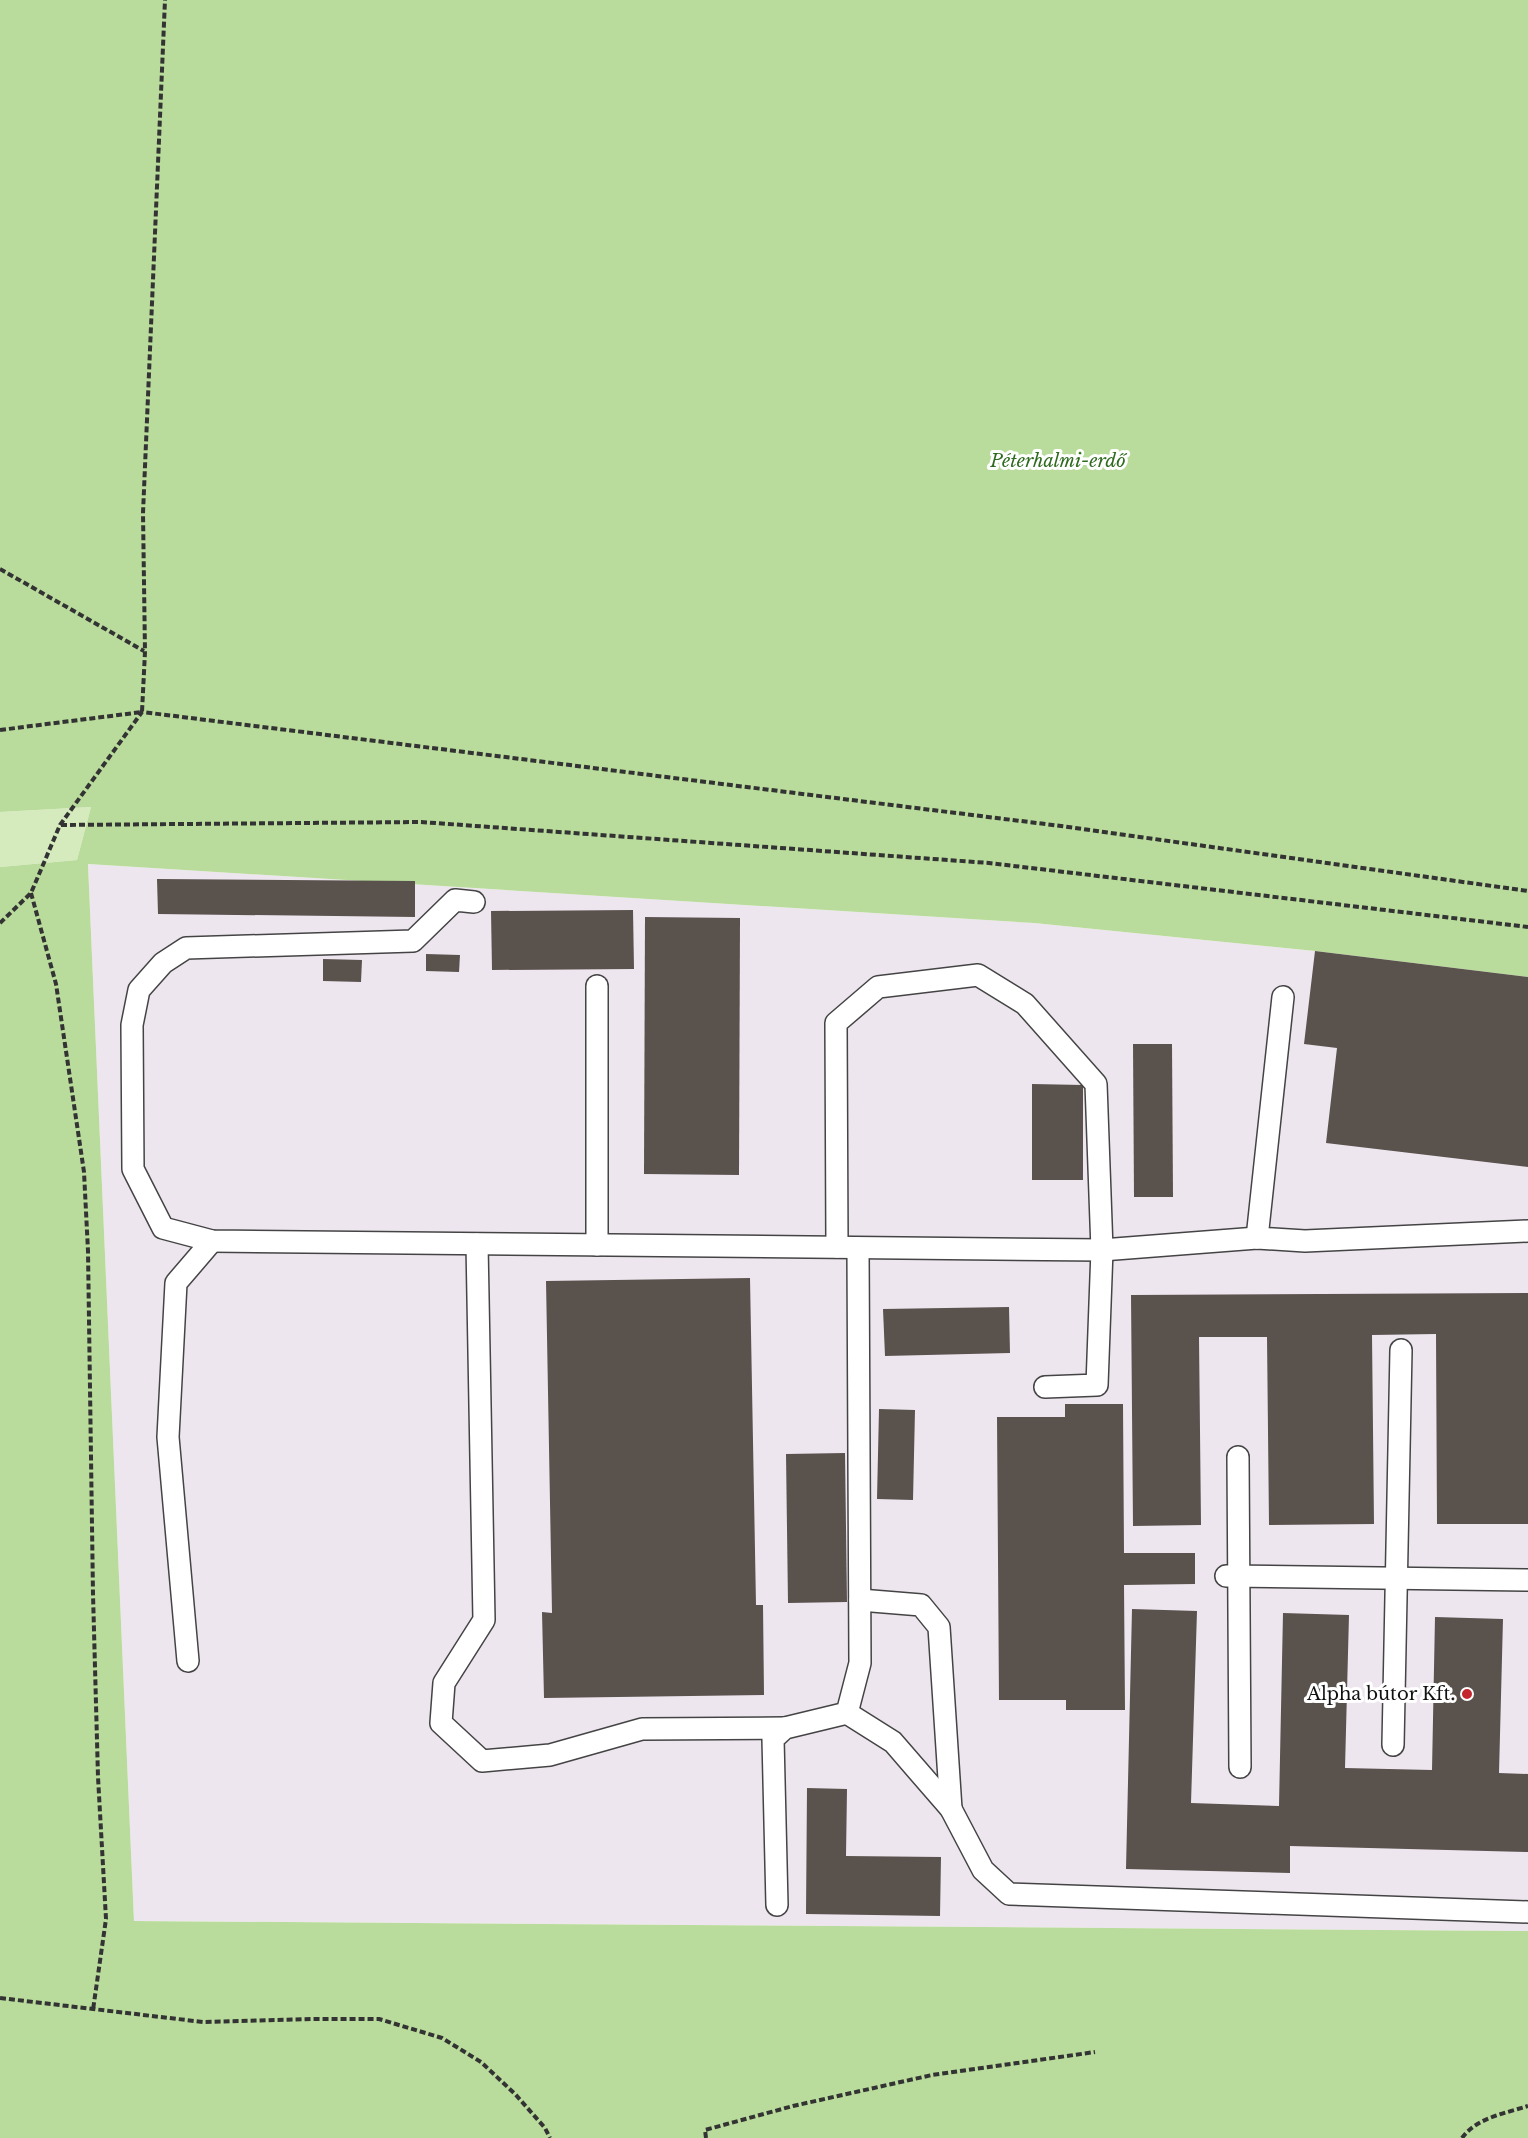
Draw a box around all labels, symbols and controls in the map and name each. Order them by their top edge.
park label: Péterhalmi-erdő [989,450,1127,472]
place label: Alpha bútor Kft. [1306,1683,1455,1705]
marker: Alpha bútor Kft. [1460,1687,1474,1701]

